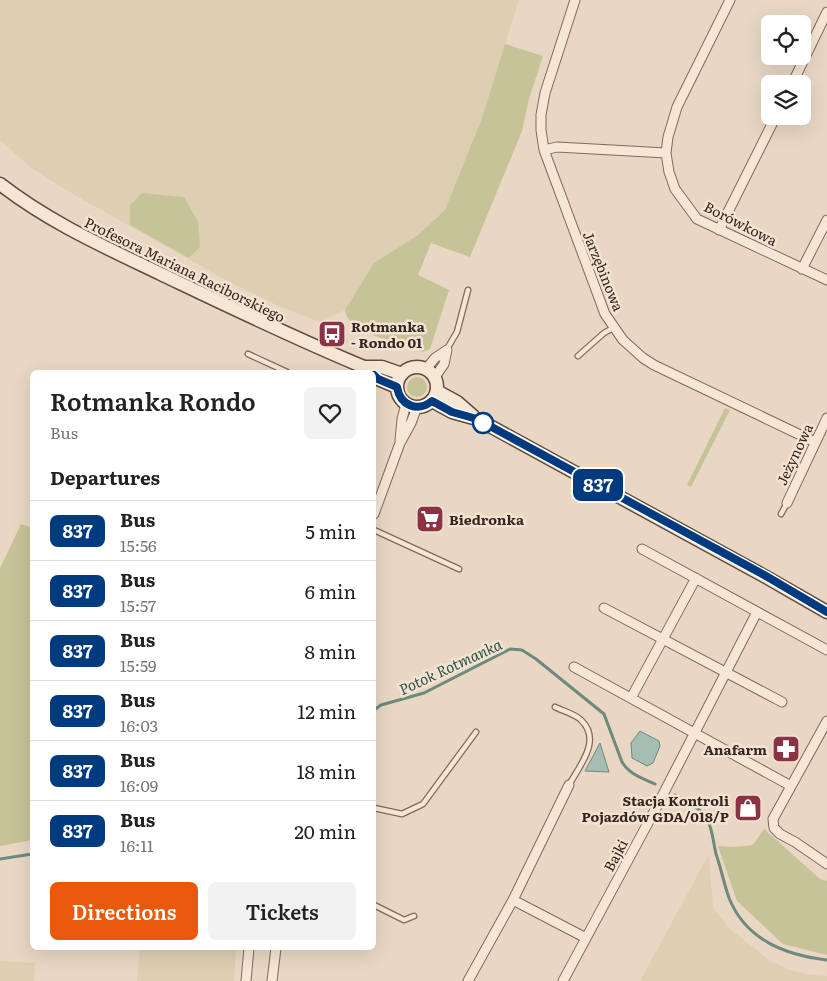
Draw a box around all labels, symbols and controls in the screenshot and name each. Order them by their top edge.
map controls [761,15,811,125]
button: locate [761,15,811,65]
button: layers [761,75,811,125]
street label: Borówkowa [701,196,781,250]
street label: Profesora Mariana Raciborskiego [81,212,289,326]
street label: Jarzębinowa [579,228,629,314]
place label: Rotmanka - Rondo 01 [351,316,426,352]
bus stop icon: Rotmanka - Rondo 01 [317,319,347,349]
text: Rotmanka Rondo [50,383,256,418]
button: heart [304,387,356,439]
unlabelled marker [472,412,494,434]
street label: Jeżynowa [771,419,817,488]
text: Bus [50,420,78,444]
text: Departures [50,463,160,491]
line badge: 837 [569,469,627,501]
text: 837 [583,471,613,498]
supermarket icon: Biedronka [415,504,445,534]
text: Bus [120,505,155,533]
place label: Biedronka [449,509,525,529]
text: 837 [63,517,92,544]
text: 5 min [305,517,356,545]
text: 15:56 [120,533,157,557]
text: Bus [120,565,155,593]
text: 837 [63,577,92,604]
text: 6 min [305,577,356,605]
text: 15:57 [120,593,156,617]
text: Bus [120,625,155,653]
water label: Potok Rotmanka [395,632,506,700]
text: 837 [63,637,92,664]
text: 8 min [304,637,356,665]
text: 15:59 [120,653,156,677]
text: Bus [120,685,155,713]
text: 837 [63,697,92,724]
text: 12 min [297,697,356,725]
text: 16:03 [120,713,158,737]
pharmacy icon: Anafarm [771,734,801,764]
place label: Anafarm [703,739,767,759]
text: Bus [120,745,155,773]
text: 837 [63,757,92,784]
text: 18 min [297,757,356,785]
text: 16:09 [120,773,158,797]
place label: Stacja Kontroli Pojazdów GDA/018/P [581,790,729,826]
shop icon: Stacja Kontroli Pojazdów GDA/018/P [733,793,763,823]
text: Bus [120,805,155,833]
text: 837 [63,817,92,844]
text: 20 min [294,817,356,845]
text: 16:11 [120,833,153,857]
street label: Bajki [598,835,632,875]
button: Directions [50,882,198,940]
button: Tickets [208,882,356,940]

